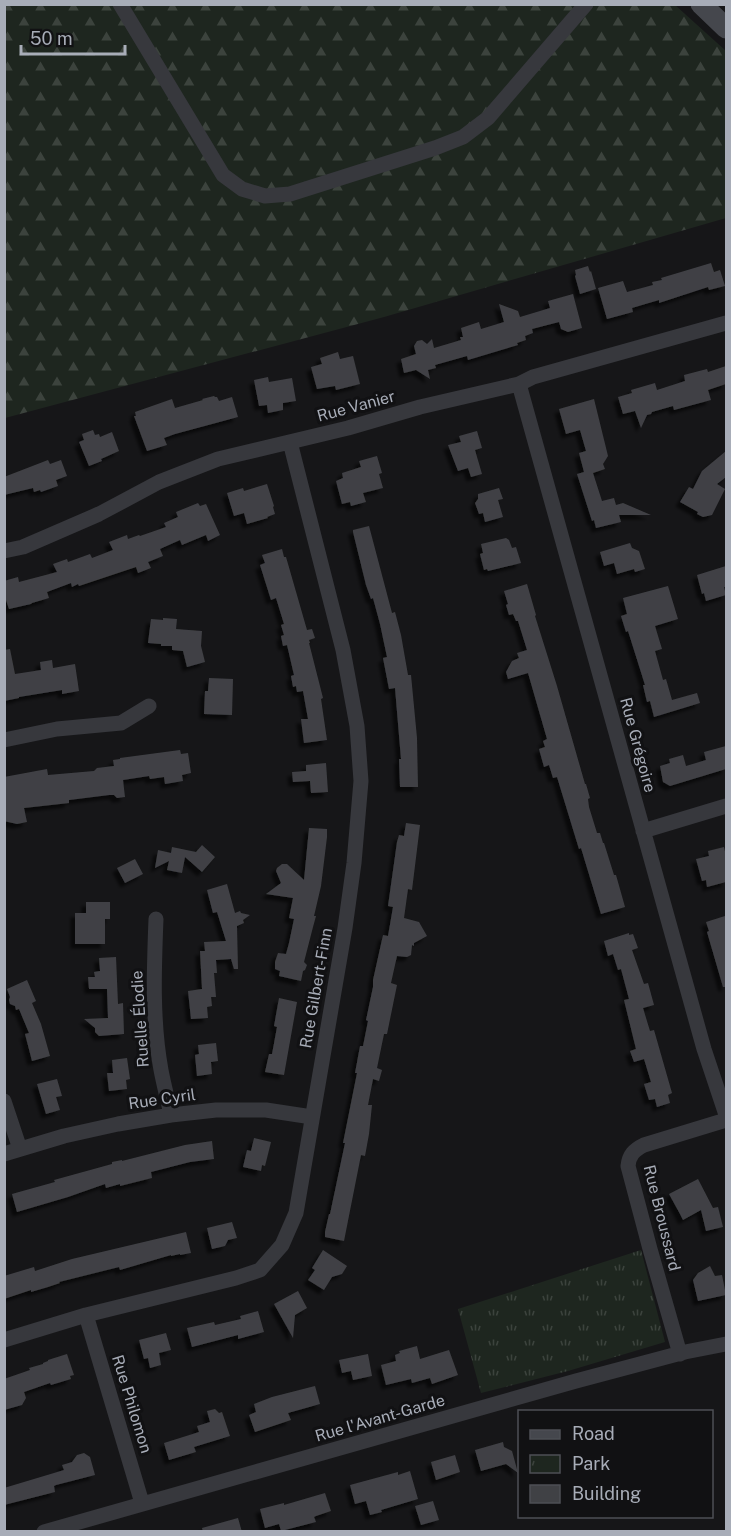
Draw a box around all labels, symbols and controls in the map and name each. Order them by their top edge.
scale bar [21,18,124,56]
text: 50 m [30,28,73,49]
street label: Rue Vanier [315,386,397,426]
street label: Rue Grégoire [616,695,660,795]
street label: Rue Gilbert-Finn [296,926,336,1050]
street label: Ruelle Élodie [126,970,153,1068]
street label: Rue Cyril [127,1085,197,1113]
street label: Rue Broussard [640,1163,684,1273]
street label: Rue Philomon [108,1352,156,1456]
street label: Rue l'Avant-Garde [313,1390,447,1446]
legend [518,1410,713,1518]
text: Road [572,1423,615,1444]
text: Park [572,1453,610,1474]
text: Building [572,1483,641,1504]

